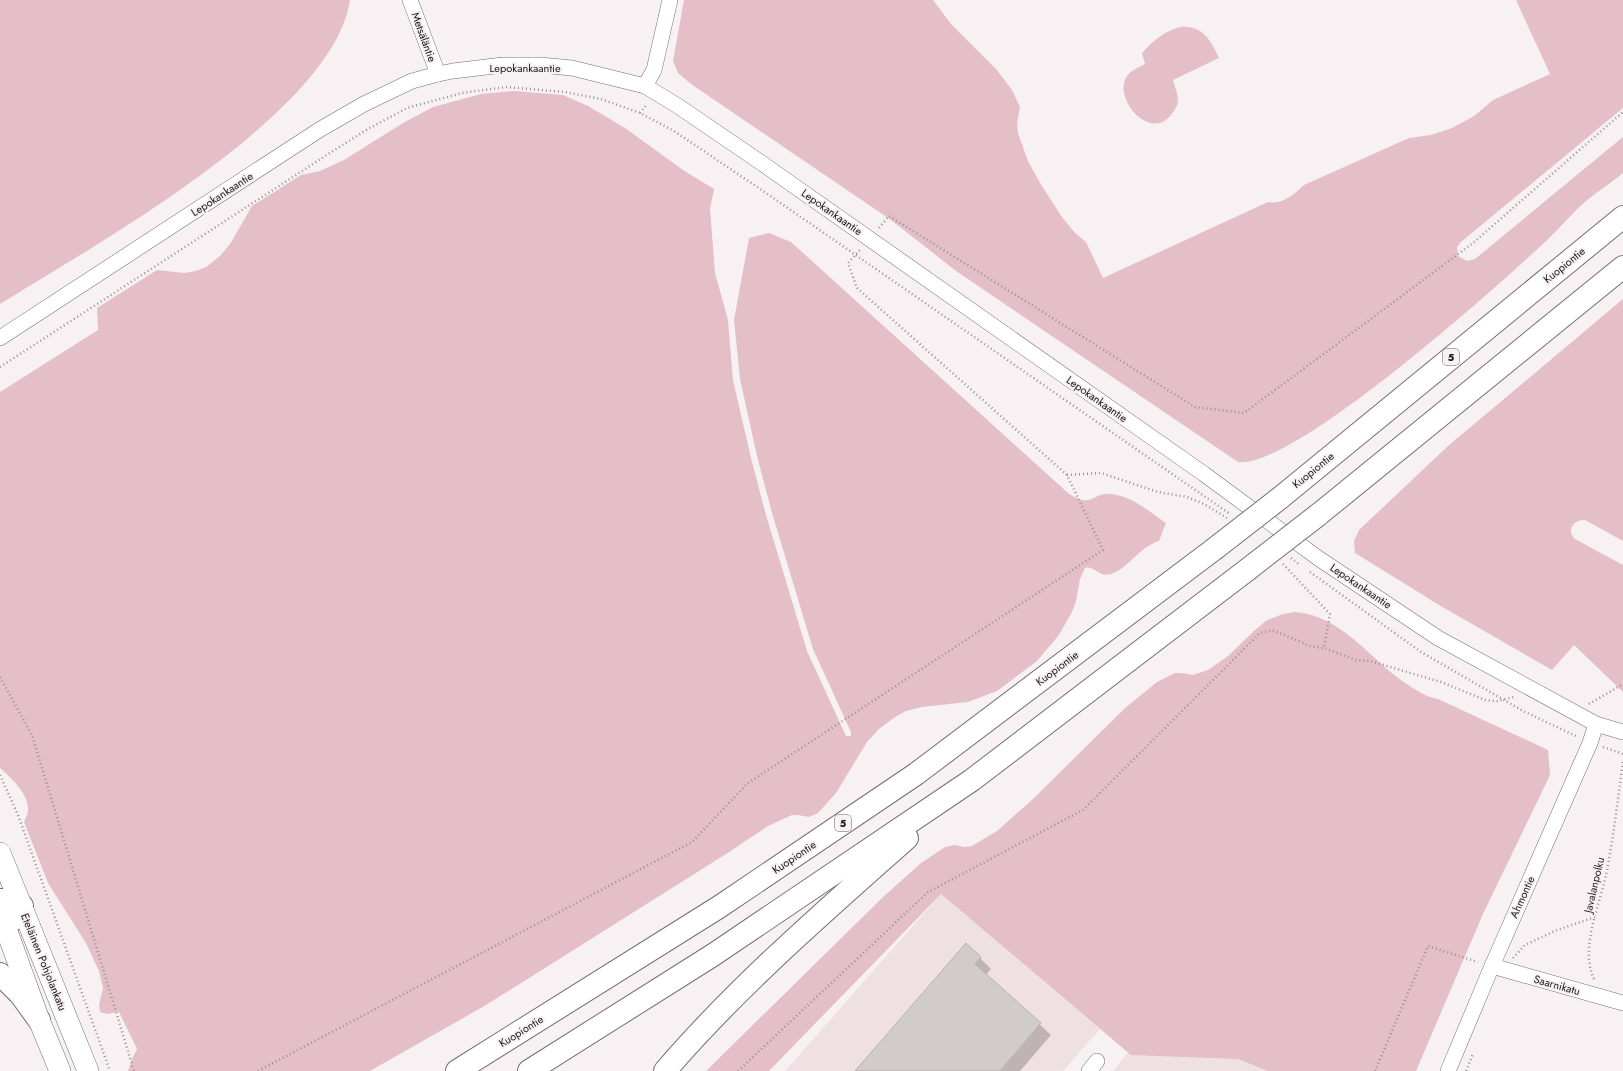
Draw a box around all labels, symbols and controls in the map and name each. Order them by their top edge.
street label: Metsäläntie [408,10,440,64]
street label: Lepokankaantie [489,60,561,76]
street label: Lepokankaantie [188,168,256,220]
street label: Lepokankaantie [798,185,866,239]
street label: Kuopiontie [1540,243,1589,287]
road number: 5 [1443,349,1459,365]
street label: Lepokankaantie [1063,372,1131,426]
street label: Kuopiontie [1289,448,1338,492]
street label: Lepokankaantie [1327,559,1395,613]
street label: Kuopiontie [1032,646,1082,689]
road number: 5 [835,815,851,831]
street label: Kuopiontie [769,836,819,878]
street label: Javalanpolku [1579,855,1608,916]
street label: Ahmontie [1506,873,1539,921]
street label: Eteläinen Pohjolankatu [17,911,71,1013]
street label: Saarnikatu [1532,971,1582,999]
street label: Kuopiontie [496,1011,547,1051]

